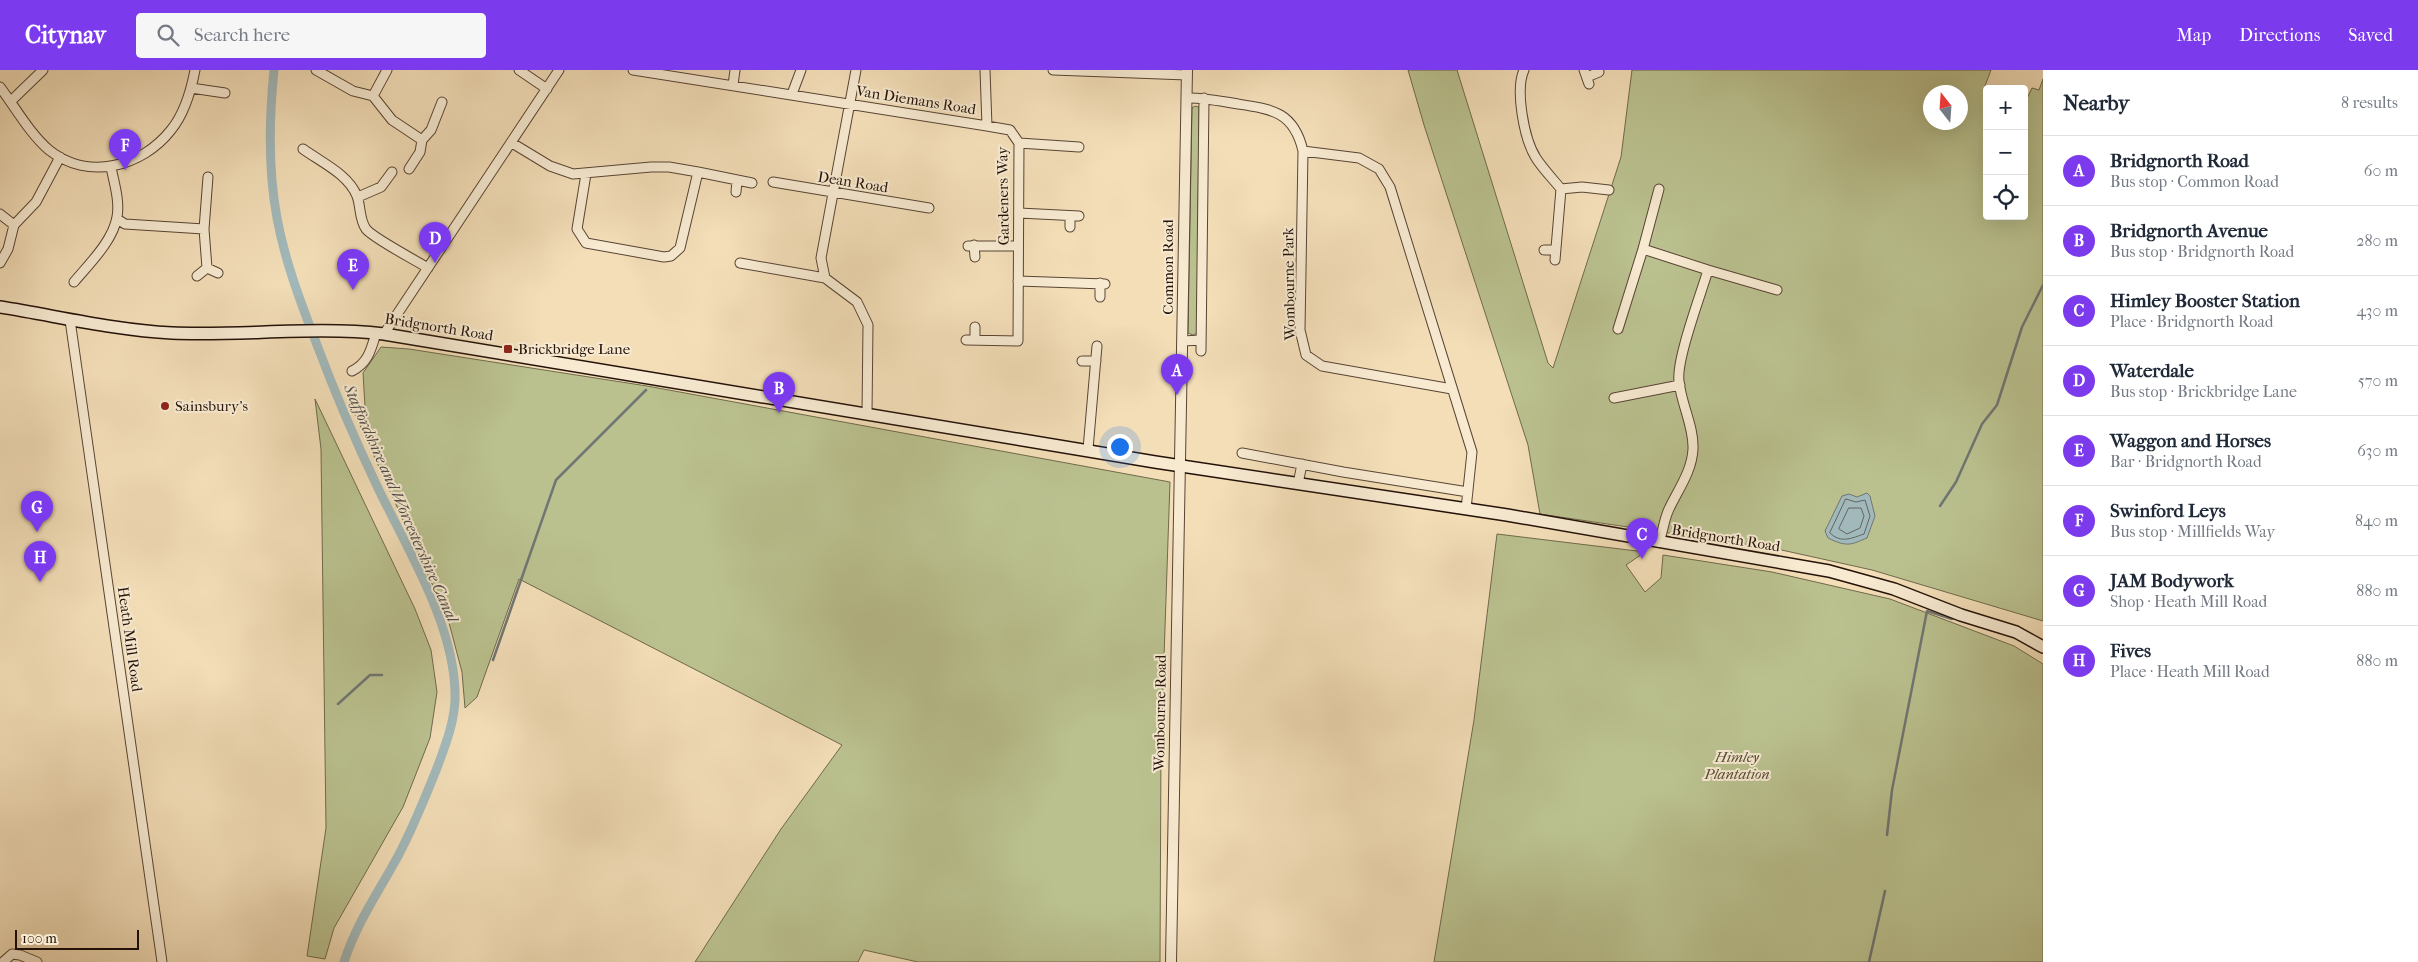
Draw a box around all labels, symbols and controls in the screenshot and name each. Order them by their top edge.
search box [136,13,486,58]
text: Citynav [25,21,106,49]
icon: search [154,21,182,49]
text: Search here [194,24,290,46]
text: Map [2177,25,2211,46]
text: Directions [2239,25,2320,46]
text: Saved [2348,25,2393,46]
street label: Van Diemans Road [854,81,978,118]
north arrow [1923,85,1968,130]
map controls [1983,85,2028,220]
button: + [1983,85,2028,130]
text: Nearby [2063,91,2129,115]
text: 8 results [2341,93,2398,112]
pin: F [109,129,141,170]
button: − [1983,130,2028,175]
street label: Gardeners Way [993,145,1013,246]
text: Bridgnorth Road [2110,150,2249,172]
text: A [2074,161,2084,180]
text: 60 m [2364,161,2398,180]
street label: Dean Road [816,168,890,197]
text: Bus stop · Common Road [2110,172,2279,191]
button: locate [1983,175,2028,220]
street label: Common Road [1159,218,1177,315]
text: Bridgnorth Avenue [2110,220,2268,242]
pin: D [419,222,451,263]
street label: Wombourne Park [1279,227,1299,342]
text: B [2074,231,2084,250]
text: 280 m [2356,231,2398,250]
text: Bus stop · Bridgnorth Road [2110,242,2294,261]
pin: E [337,249,369,290]
text: Himley Booster Station [2110,290,2300,312]
text: C [2074,301,2084,320]
text: 430 m [2356,301,2398,320]
street label: Bridgnorth Road [383,310,495,345]
text: Place · Bridgnorth Road [2110,312,2274,331]
place label: Brickbridge Lane [518,340,631,358]
marker: Brickbridge Lane [502,343,514,355]
pin: A [1161,354,1193,395]
text: Waterdale [2110,360,2194,382]
text: D [2073,371,2085,390]
text: 570 m [2358,371,2398,390]
pin: B [763,372,795,413]
water label: Staffordshire and Worcestershire Canal [339,380,463,627]
text: Bus stop · Brickbridge Lane [2110,382,2297,401]
place label: Sainsbury's [175,397,248,415]
marker: Sainsbury's [159,400,171,412]
text: Waggon and Horses [2110,430,2271,452]
your location [1107,434,1133,460]
text: E [2074,441,2084,460]
text: 630 m [2357,441,2398,460]
text: Bar · Bridgnorth Road [2110,452,2262,471]
pin: G [21,491,53,532]
text: Swinford Leys [2110,500,2226,522]
text: F [2075,511,2083,530]
text: 840 m [2355,511,2398,530]
pin: C [1626,518,1658,559]
street label: Bridgnorth Road [1670,521,1782,556]
text: Bus stop · Millfields Way [2110,522,2275,541]
pin: H [24,541,56,582]
text: JAM Bodywork [2110,570,2234,592]
text: G [2073,581,2085,600]
text: 880 m [2356,581,2398,600]
street label: Heath Mill Road [114,585,146,694]
text: Shop · Heath Mill Road [2110,592,2267,611]
text: Fives [2110,640,2151,662]
text: H [2073,651,2085,670]
text: 880 m [2356,651,2398,670]
street label: Wombourne Road [1150,654,1170,772]
text: Place · Heath Mill Road [2110,662,2270,681]
park label: Himley Plantation [1703,748,1770,783]
scale bar [15,927,139,950]
text: 100 m [22,930,57,947]

